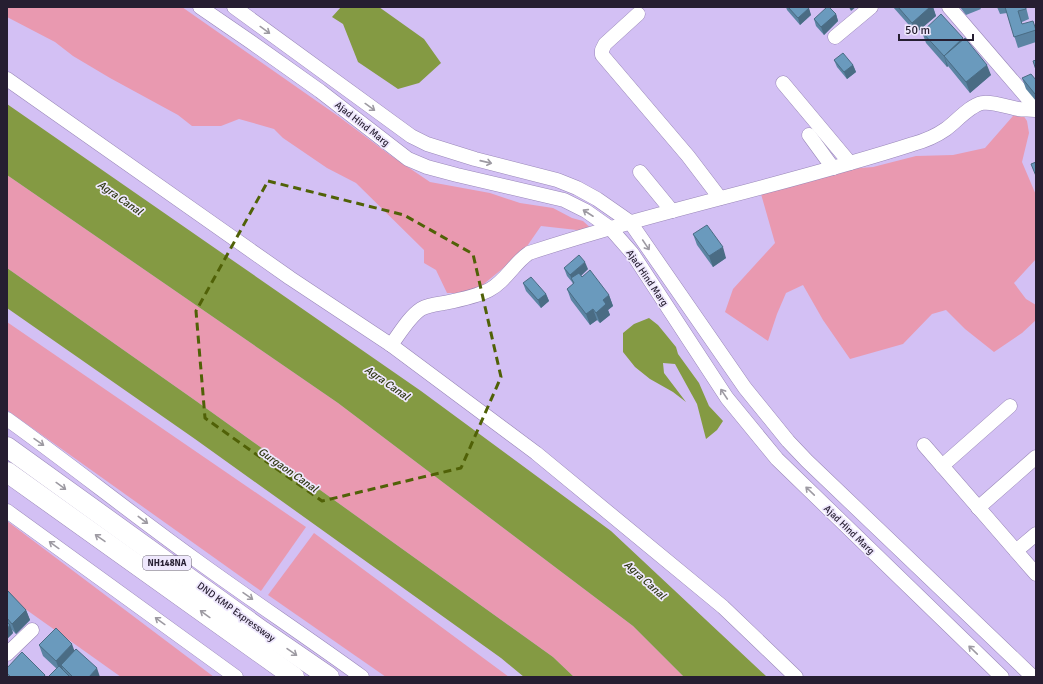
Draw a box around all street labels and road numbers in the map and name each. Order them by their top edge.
street label: Ajad Hind Marg [332,99,392,149]
street label: Ajad Hind Marg [624,247,670,309]
street label: Ajad Hind Marg [821,503,877,557]
road number: NH148NA [143,556,191,570]
street label: DND KMP Expressway [195,580,278,645]

